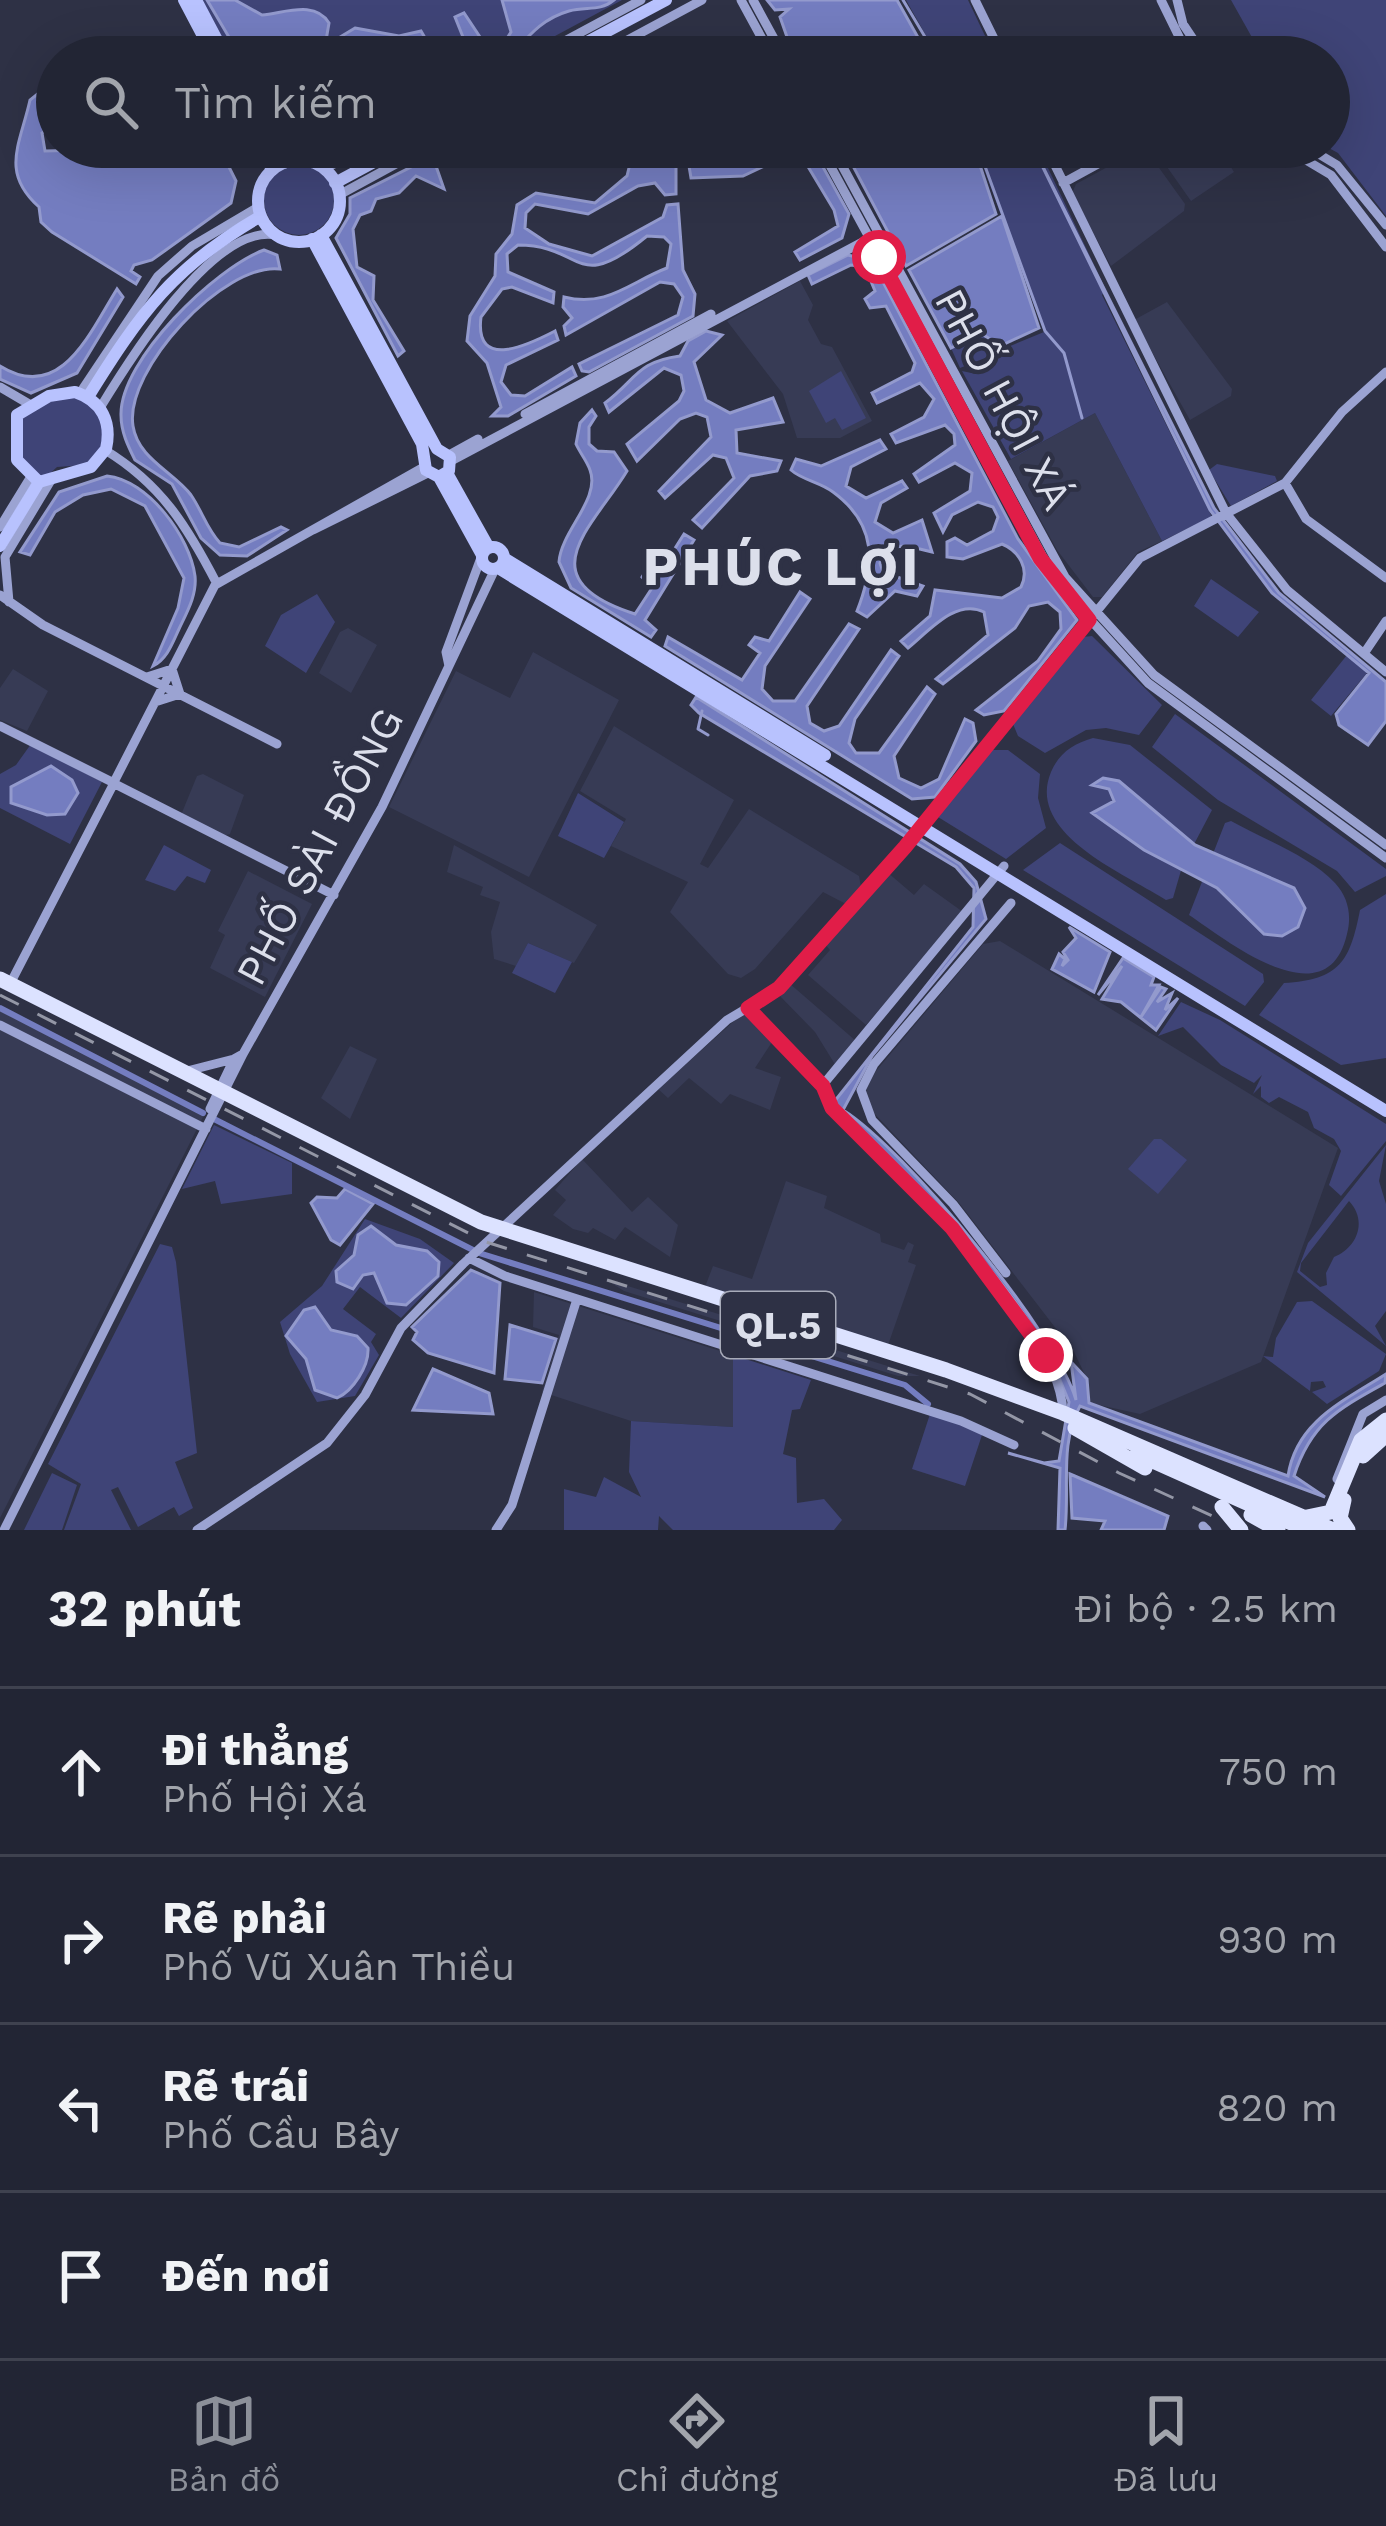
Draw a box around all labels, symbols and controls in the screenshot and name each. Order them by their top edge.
search box [36,36,1350,168]
icon: search [78,69,144,135]
text: Tìm kiếm [174,76,377,129]
route start [852,230,906,284]
street label: PHỐ HỘI XÁ [925,278,1087,518]
district label: PHÚC LỢI [642,535,922,598]
street label: PHỐ SÀI ĐỒNG [221,697,413,993]
road number: QL.5 [721,1292,835,1358]
route end [1019,1328,1073,1382]
text: 32 phút [48,1579,241,1638]
text: Đi bộ · 2.5 km [1074,1586,1338,1631]
text: Đi thẳng [162,1723,348,1776]
icon: ahead [48,1739,114,1805]
text: 750 m [1219,1749,1338,1794]
text: Phố Hội Xá [162,1776,367,1821]
text: Rẽ phải [162,1891,327,1944]
icon: right [48,1907,114,1973]
text: 930 m [1217,1917,1338,1962]
text: Phố Vũ Xuân Thiều [162,1944,515,1989]
text: Rẽ trái [162,2059,309,2112]
icon: left [48,2075,114,2141]
text: 820 m [1217,2085,1338,2130]
text: Phố Cầu Bây [162,2112,399,2157]
icon: arrive [48,2243,114,2309]
text: Đến nơi [162,2249,330,2302]
tab: Bản đồ [168,2388,280,2499]
tab: Chỉ đường [616,2388,778,2499]
tab: Đã lưu [1114,2388,1218,2499]

